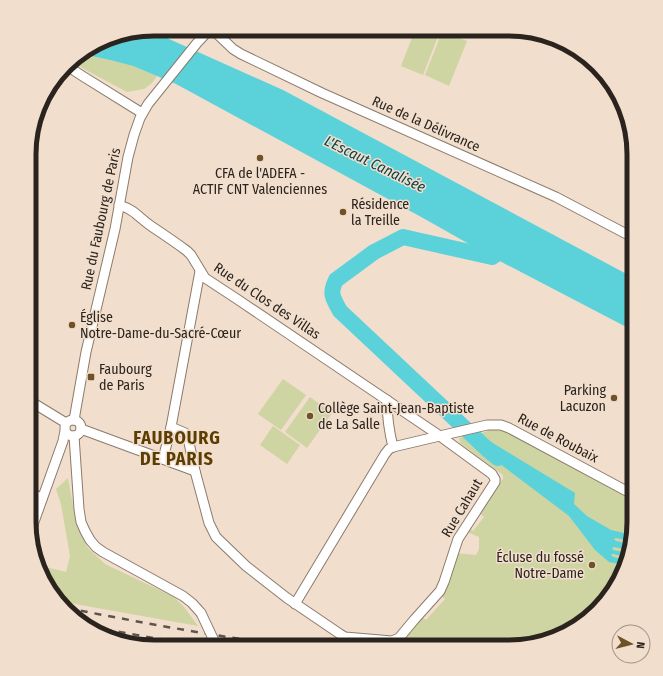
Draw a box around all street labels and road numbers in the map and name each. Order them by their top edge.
street label: Rue de la Délivrance [369,93,483,155]
street label: Rue du Faubourg de Paris [78,146,124,292]
street label: Rue du Clos des Villas [210,259,324,343]
street label: Rue de Roubaix [515,410,602,467]
street label: Rue Cahaut [438,475,486,540]

